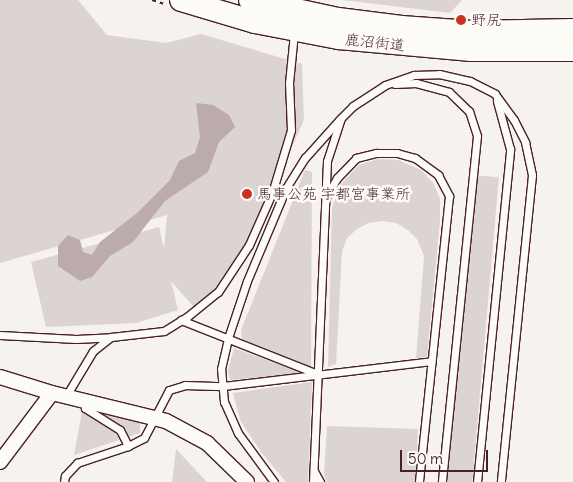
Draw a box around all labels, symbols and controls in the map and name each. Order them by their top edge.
place label: 野尻 [471,11,501,29]
marker: 野尻 [455,14,467,26]
street label: 鹿沼街道 [344,30,406,54]
place label: 馬事公苑 宇都宮事業所 [257,185,411,203]
marker: 馬事公苑 宇都宮事業所 [241,188,253,200]
scale bar [403,440,490,472]
text: 50 m [408,449,443,468]

